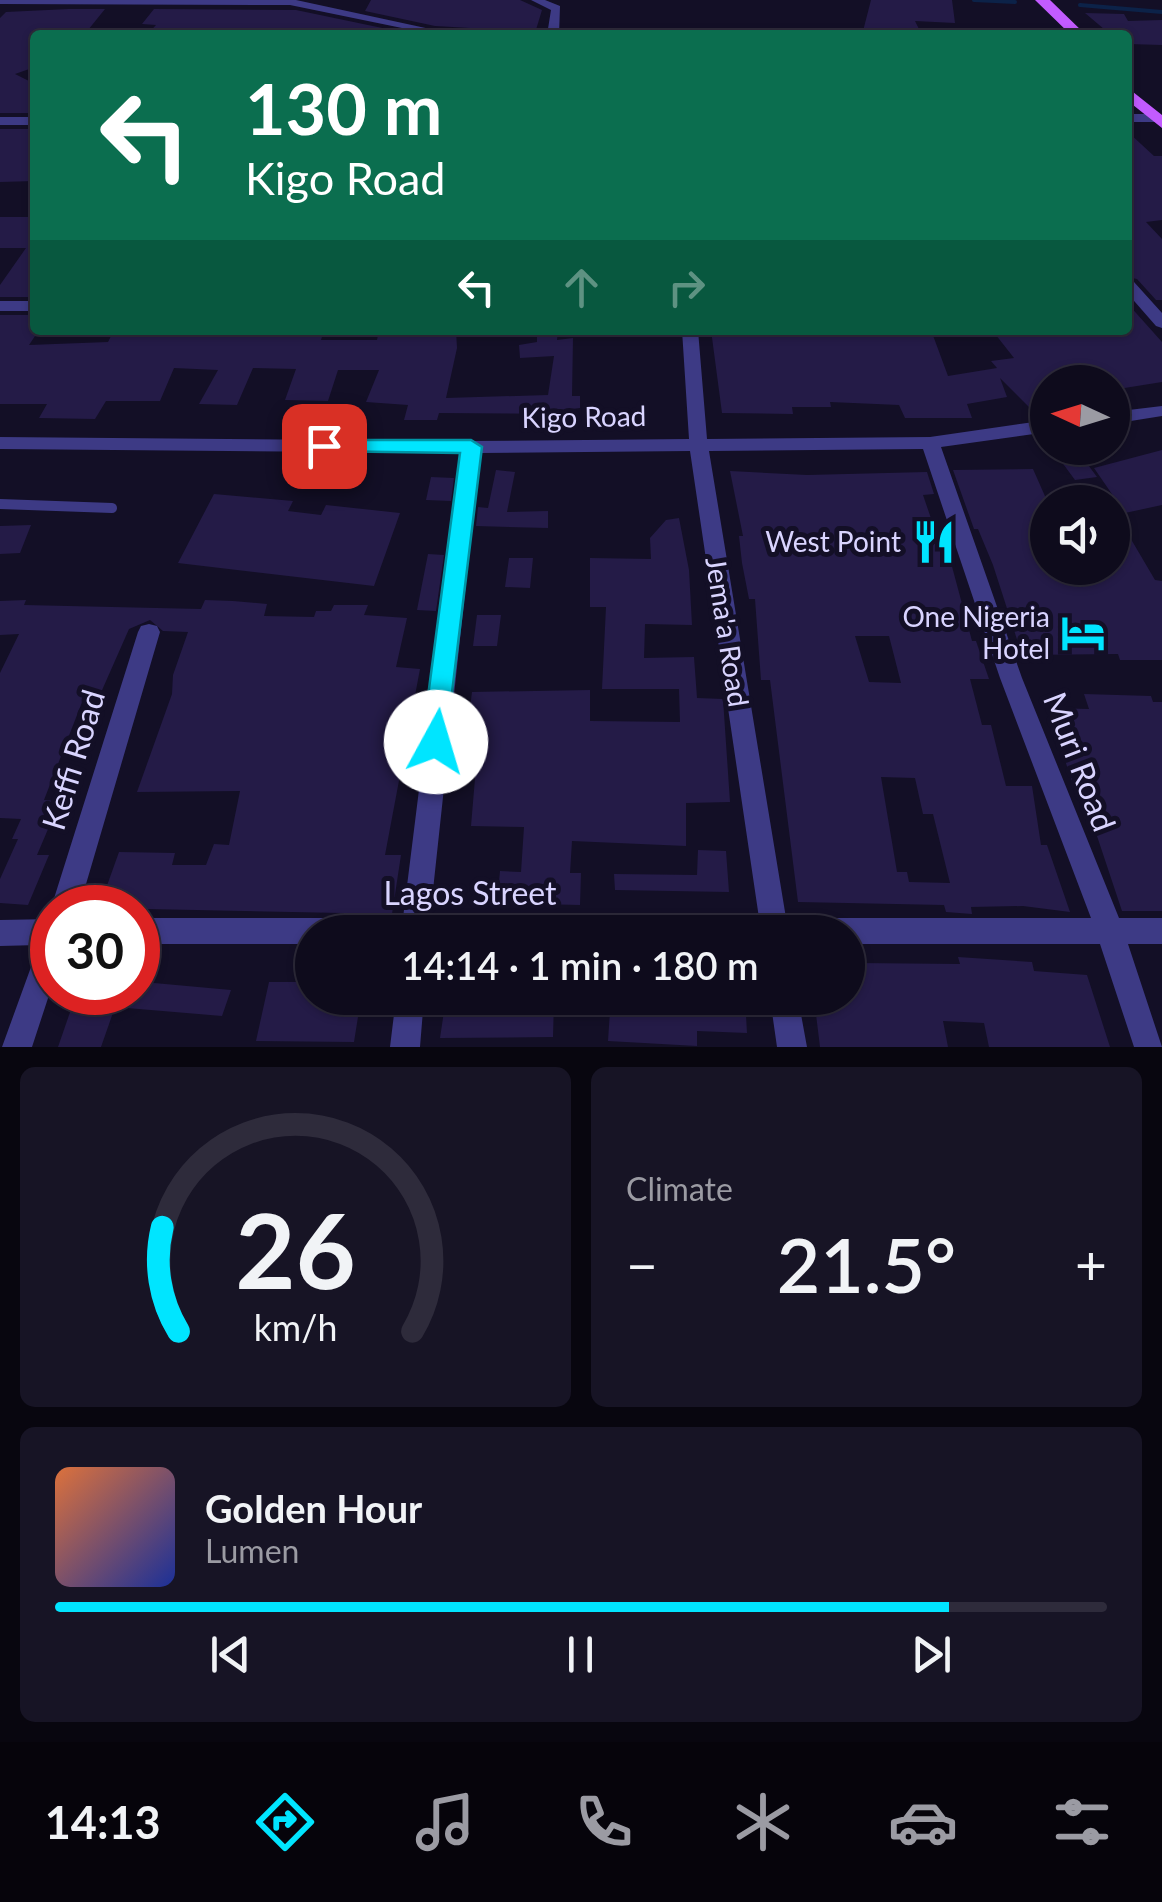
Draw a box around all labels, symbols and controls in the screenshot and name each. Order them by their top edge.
text: 130 m [245,66,442,150]
icon: left [80,70,210,200]
text: Kigo Road [245,151,446,205]
icon: left [449,260,504,315]
icon: ahead [554,260,609,315]
icon: right [659,260,714,315]
north arrow [1030,365,1130,465]
map controls [1030,365,1130,585]
street label: Kigo Road [521,398,647,434]
pin [282,404,367,489]
icon: arrive [297,419,352,474]
button: sound [1030,485,1130,585]
restaurant icon: West Point [910,518,958,566]
place label: West Point [765,524,901,558]
street label: Jema'a Road [699,554,757,709]
place label: One Nigeria Hotel [902,599,1050,665]
hotel icon: One Nigeria Hotel [1059,609,1107,657]
street label: Keffi Road [33,685,112,834]
street label: Muri Road [1036,686,1125,836]
position arrow [384,690,488,794]
street label: Lagos Street [383,873,557,912]
speed limit sign: 30 [30,885,160,1015]
text: 14:14 · 1 min · 180 m [402,942,758,988]
text: Climate [626,1169,733,1208]
text: 26 [235,1186,356,1311]
text: 21.5° [777,1219,956,1309]
text: − [626,1231,658,1297]
text: + [1075,1231,1107,1297]
text: km/h [254,1306,337,1349]
text: Golden Hour [205,1485,422,1531]
text: Lumen [205,1531,299,1570]
icon: previous [203,1627,258,1682]
icon: pause [553,1627,608,1682]
icon: next [904,1627,959,1682]
icon: directions [250,1787,320,1857]
icon: music [410,1787,480,1857]
icon: phone [569,1787,639,1857]
icon: climate [728,1787,798,1857]
icon: car [888,1787,958,1857]
icon: filters [1047,1787,1117,1857]
text: 14:13 [45,1795,161,1849]

